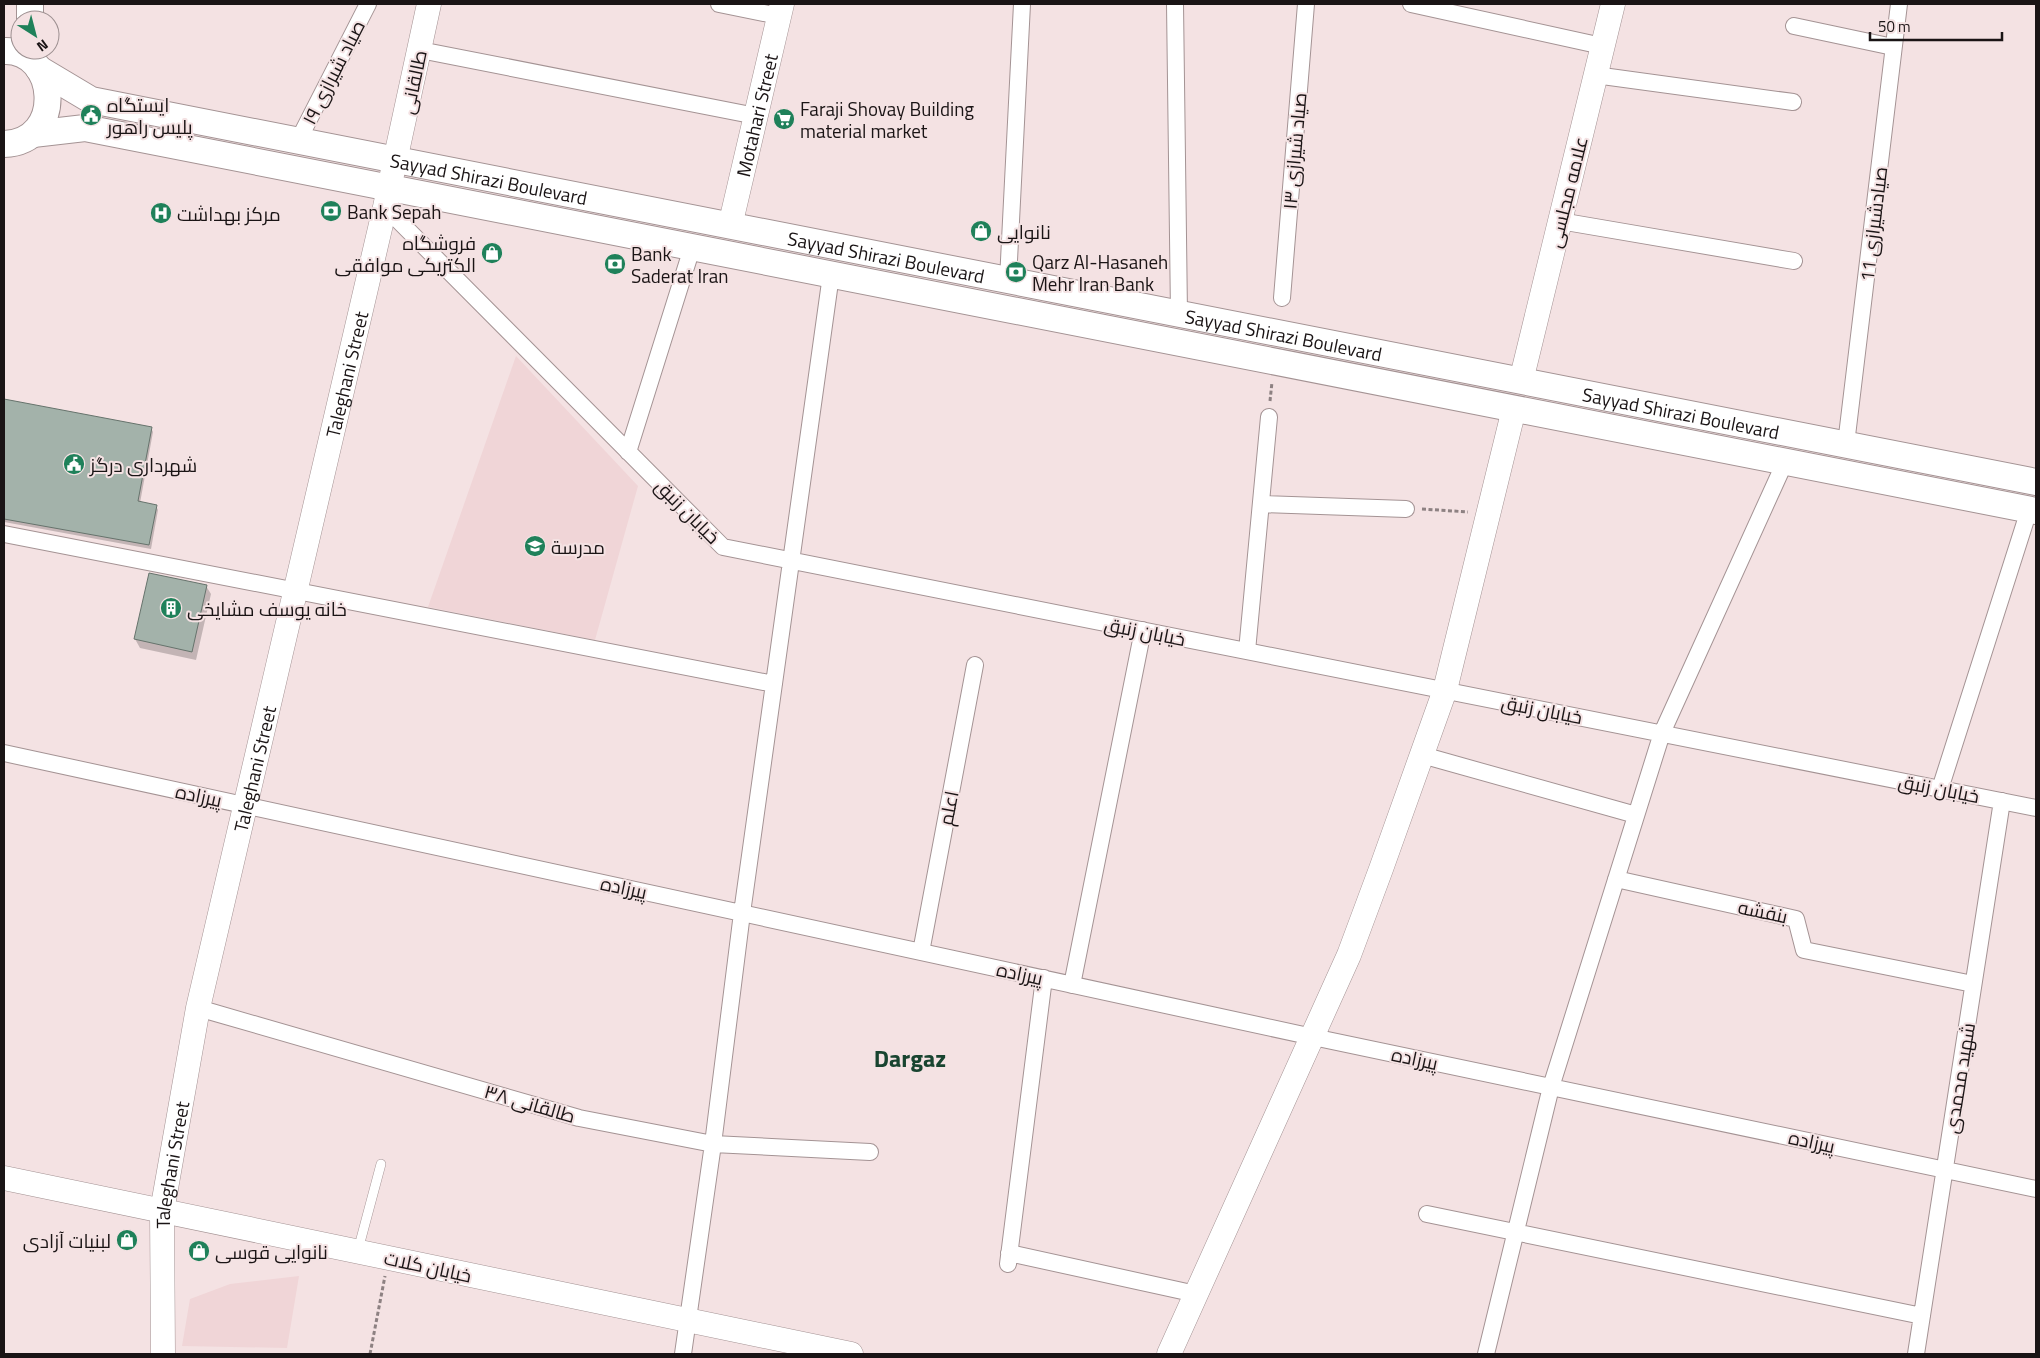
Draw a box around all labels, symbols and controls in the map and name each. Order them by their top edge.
north arrow [10,10,60,60]
scale bar [1870,10,2002,42]
street label: صیاد شیرازی ۱۹ [294,15,372,129]
text: 50 m [1878,15,1911,38]
text: N [33,35,53,57]
street label: طالقانی [392,47,434,117]
street label: Motahari Street [728,50,785,180]
place label: ایستگاه پلیس راهور [106,90,193,141]
street label: صیاد شیرازی ۱۳ [1274,91,1314,211]
place label: Faraji Shovay Building material market [800,94,974,145]
public building icon: ایستگاه پلیس راهور [79,103,103,127]
supermarket icon: Faraji Shovay Building material market [772,107,796,131]
street label: علامه مجلسی [1539,133,1595,251]
street label: Sayyad Shirazi Boulevard [388,145,590,212]
street label: صیادشیرازی 11 [1852,165,1894,283]
place label: Bank Sepah [347,197,441,226]
place label: مرکز بهداشت [177,199,281,228]
bank icon: Bank Sepah [319,199,343,223]
hospital icon: مرکز بهداشت [149,201,173,225]
place label: نانوایی [997,217,1051,246]
shop icon: نانوایی [969,219,993,243]
street label: Sayyad Shirazi Boulevard [785,223,987,290]
place label: فروشگاه الکتریکی موافقی [335,228,476,279]
place label: Bank Saderat Iran [631,239,728,290]
shop icon: فروشگاه الکتریکی موافقی [480,241,504,265]
place label: Qarz Al-Hasaneh Mehr Iran Bank [1032,247,1168,298]
bank icon: Bank Saderat Iran [603,252,627,276]
bank icon: Qarz Al-Hasaneh Mehr Iran Bank [1004,260,1028,284]
street label: Sayyad Shirazi Boulevard [1183,301,1385,368]
street label: Taleghani Street [317,308,375,440]
street label: Sayyad Shirazi Boulevard [1580,379,1782,446]
place label: شهرداری درگز [89,450,197,479]
public building icon: شهرداری درگز [62,452,86,476]
street label: خیابان زنبق [649,472,727,550]
place label: مدرسة [551,532,605,561]
school or university icon: مدرسة [523,534,547,558]
place label: خانه یوسف مشایخی [187,594,347,623]
building icon: خانه یوسف مشایخی [159,596,183,620]
street label: خیابان زنبق [1102,609,1188,653]
street label: خیابان زنبق [1499,687,1585,731]
street label: Taleghani Street [225,702,283,835]
street label: خیابان زنبق [1896,766,1982,810]
street label: پیرزاده [173,776,225,814]
street label: اعلم [930,788,966,828]
street label: پیرزاده [598,868,650,906]
street label: بنفشه [1735,892,1791,930]
street label: پیرزاده [994,954,1046,992]
street label: شهید محمدی [1936,1020,1982,1136]
street label: پیرزاده [1389,1039,1441,1077]
district label: Dargaz [874,1040,946,1076]
street label: طالقانی ۳۸ [481,1076,579,1130]
street label: Taleghani Street [147,1098,196,1229]
street label: پیرزاده [1786,1122,1838,1160]
place label: لبنیات آزادی [23,1226,111,1255]
shop icon: لبنیات آزادی [115,1228,139,1252]
place label: نانوایی قوسی [215,1237,328,1266]
shop icon: نانوایی قوسی [187,1239,211,1263]
street label: خیابان کلات [382,1243,474,1289]

